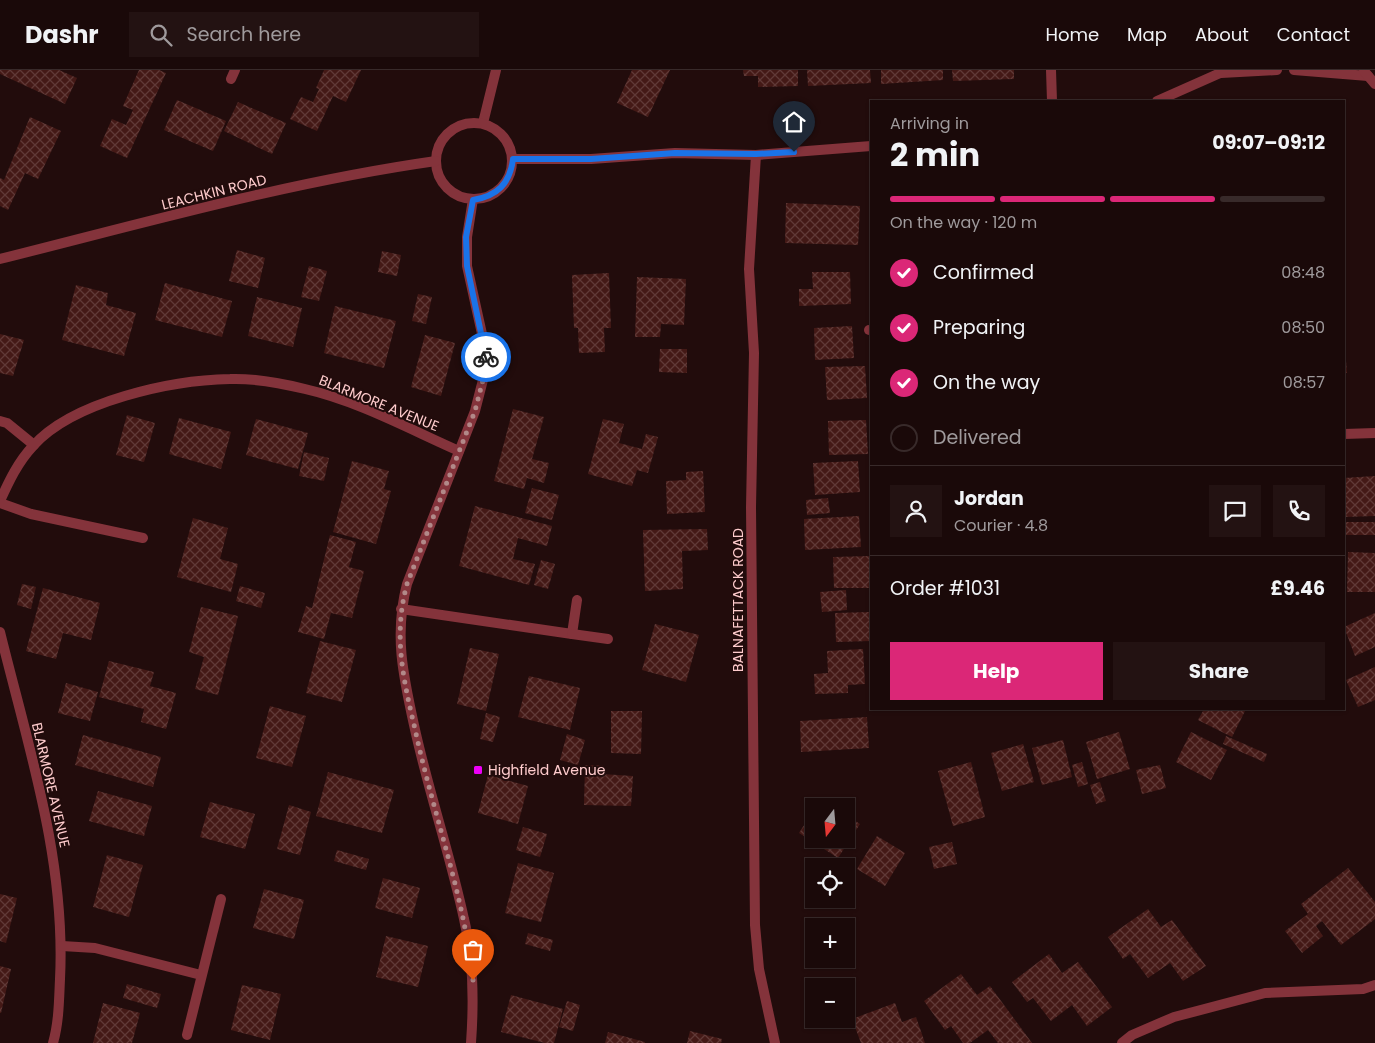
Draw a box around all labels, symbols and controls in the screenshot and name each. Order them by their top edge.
search box [129,12,479,57]
text: Dashr [25,18,99,51]
icon: search [147,21,175,49]
text: Search here [187,21,301,48]
text: Home [1045,22,1099,47]
text: Map [1127,22,1167,47]
text: About [1195,22,1249,47]
text: Contact [1277,22,1350,47]
pin [773,101,815,152]
icon: home [780,108,808,136]
text: Arriving in [890,112,969,135]
text: 09:07–09:12 [1212,129,1325,156]
text: 2 min [890,132,980,177]
street label: LEACHKIN ROAD [159,169,269,215]
text: On the way · 120 m [890,211,1037,234]
icon: check [890,259,918,287]
text: Confirmed [933,259,1034,286]
text: 08:48 [1281,261,1325,284]
icon: check [890,314,918,342]
text: Preparing [933,314,1025,341]
text: 08:50 [1281,316,1325,339]
courier [461,332,511,382]
icon: bike [472,343,500,371]
icon: check [890,369,918,397]
text: On the way [933,369,1040,396]
street label: BLARMORE AVENUE [316,370,442,436]
text: 08:57 [1283,371,1325,394]
text: Delivered [933,424,1022,451]
button: person [890,485,942,537]
text: Jordan [954,485,1024,512]
button: chat [1209,485,1261,537]
button: phone [1273,485,1325,537]
text: Courier · 4.8 [954,514,1048,537]
street label: BALNAFETTACK ROAD [728,528,748,672]
text: Order #1031 [890,575,1000,602]
text: £9.46 [1270,575,1325,602]
button: Help [890,642,1103,700]
button: Share [1113,642,1325,700]
street label: BLARMORE AVENUE [27,721,75,849]
place label: Highfield Avenue [488,760,606,780]
marker: Highfield Avenue [472,764,484,776]
north arrow [805,798,855,848]
map controls [805,798,855,1028]
button: locate [805,858,855,908]
button: + [805,918,855,968]
pin [452,929,494,980]
icon: bag [459,936,487,964]
button: − [805,978,855,1028]

